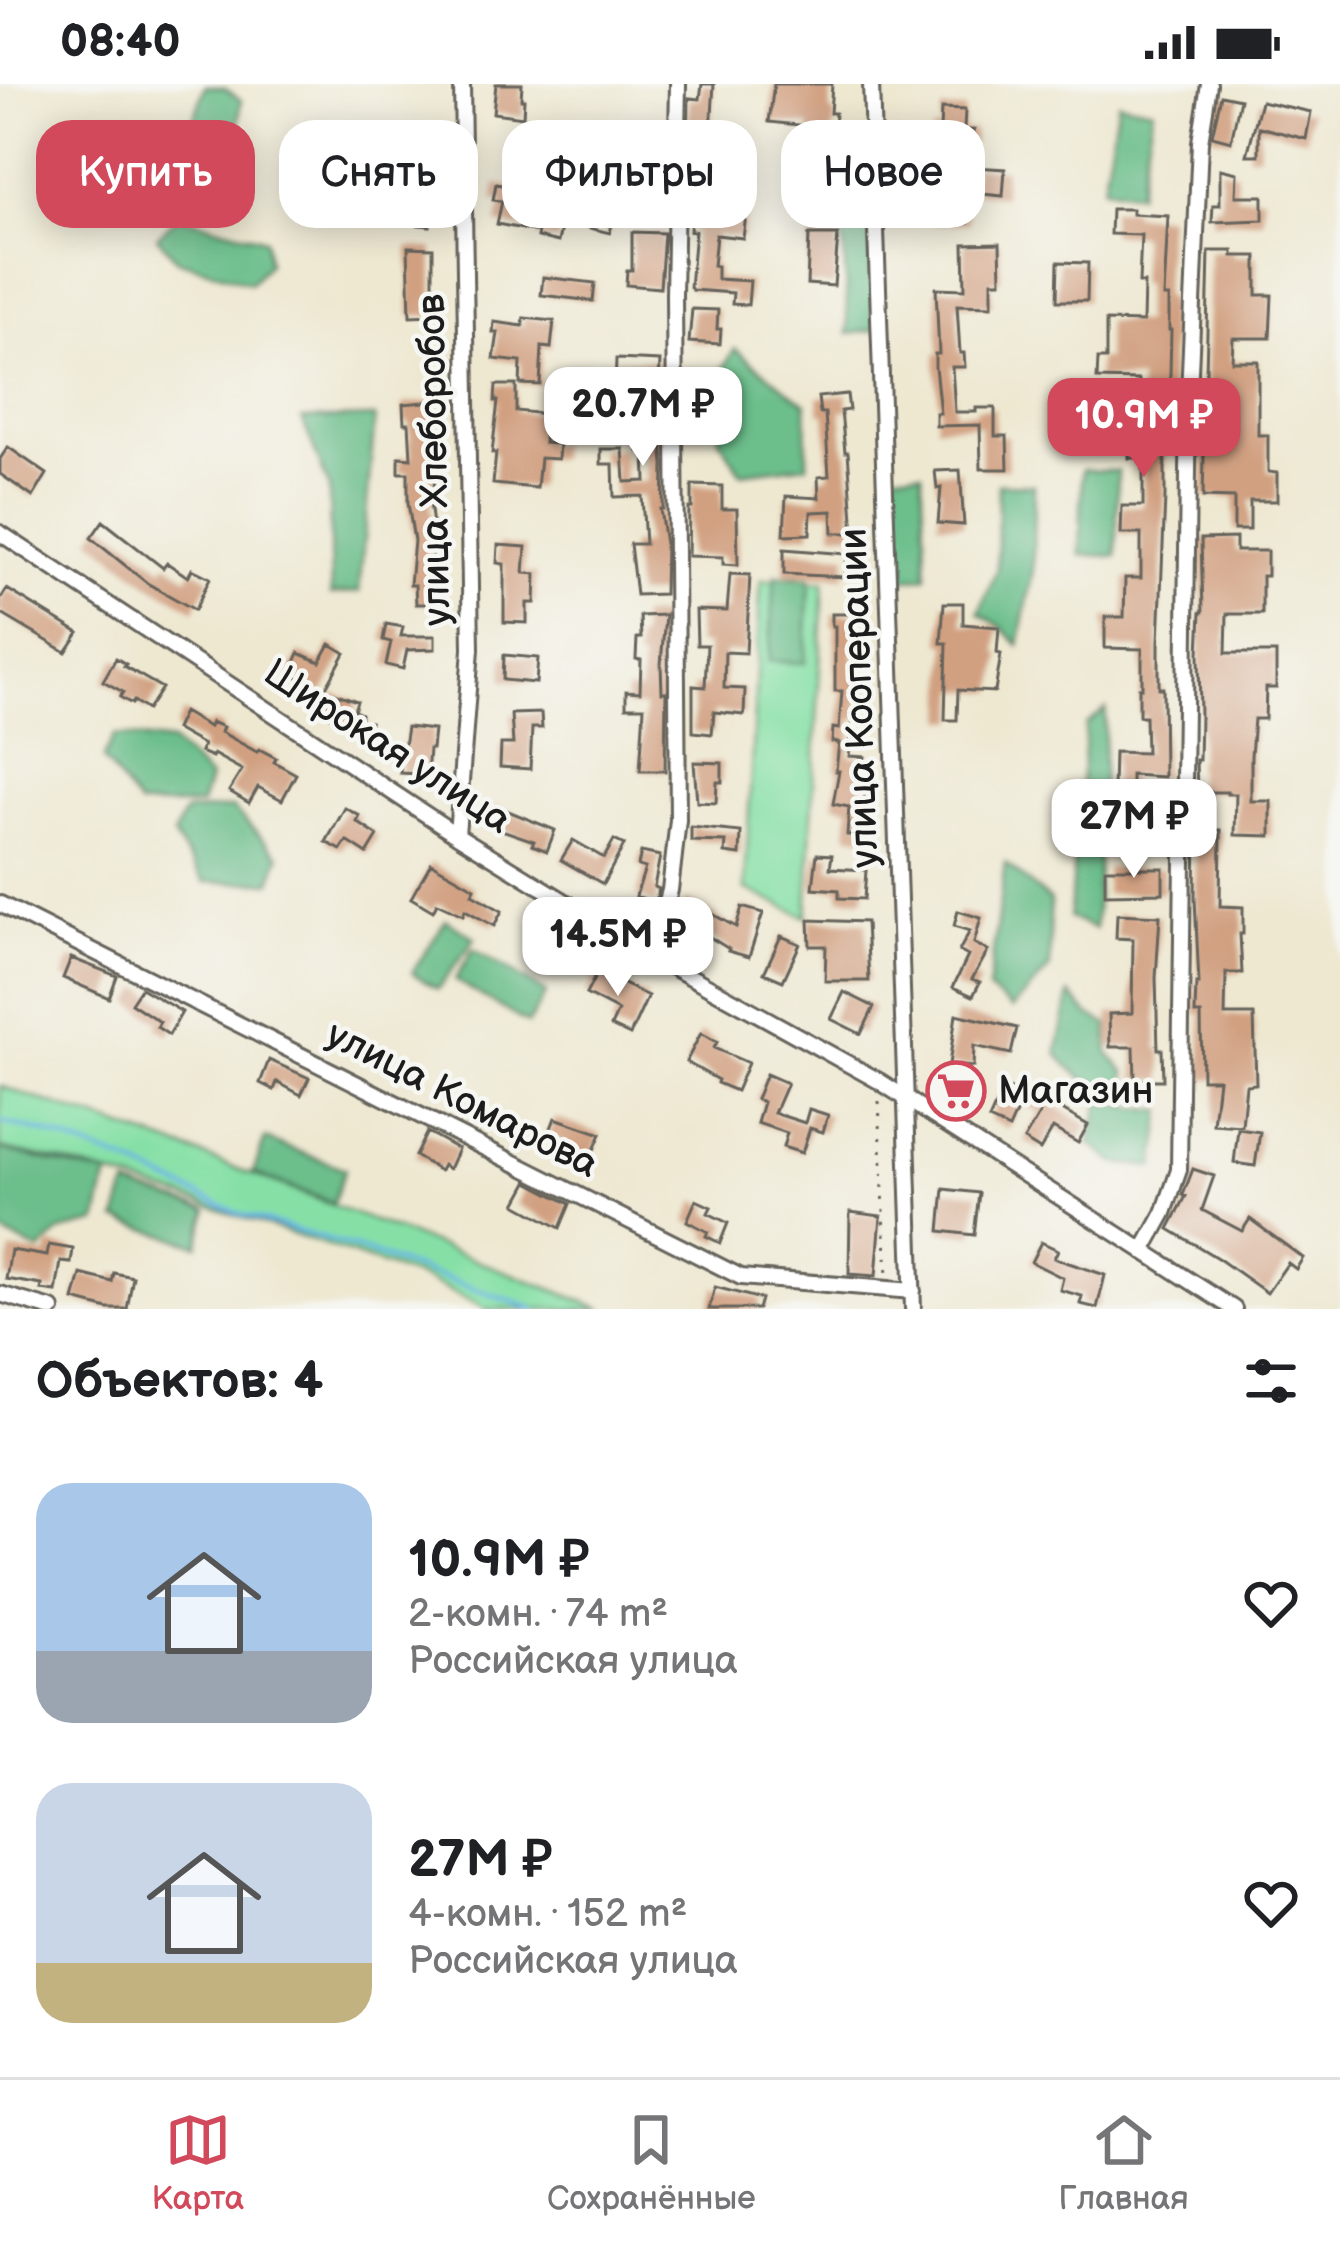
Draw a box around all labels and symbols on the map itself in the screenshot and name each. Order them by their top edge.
street label: улица Хлеборобов [409,294,461,626]
pin: 20.7M ₽ [532,367,754,469]
pin: 10.9M ₽ [1033,378,1255,480]
street label: улица Кооперации [831,527,889,869]
street label: Широкая улица [255,650,519,844]
pin: 27M ₽ [1050,779,1218,881]
pin: 14.5M ₽ [507,897,729,999]
street label: улица Комарова [318,1011,606,1189]
supermarket icon: Магазин [925,1060,987,1122]
place label: Магазин [998,1068,1154,1115]

